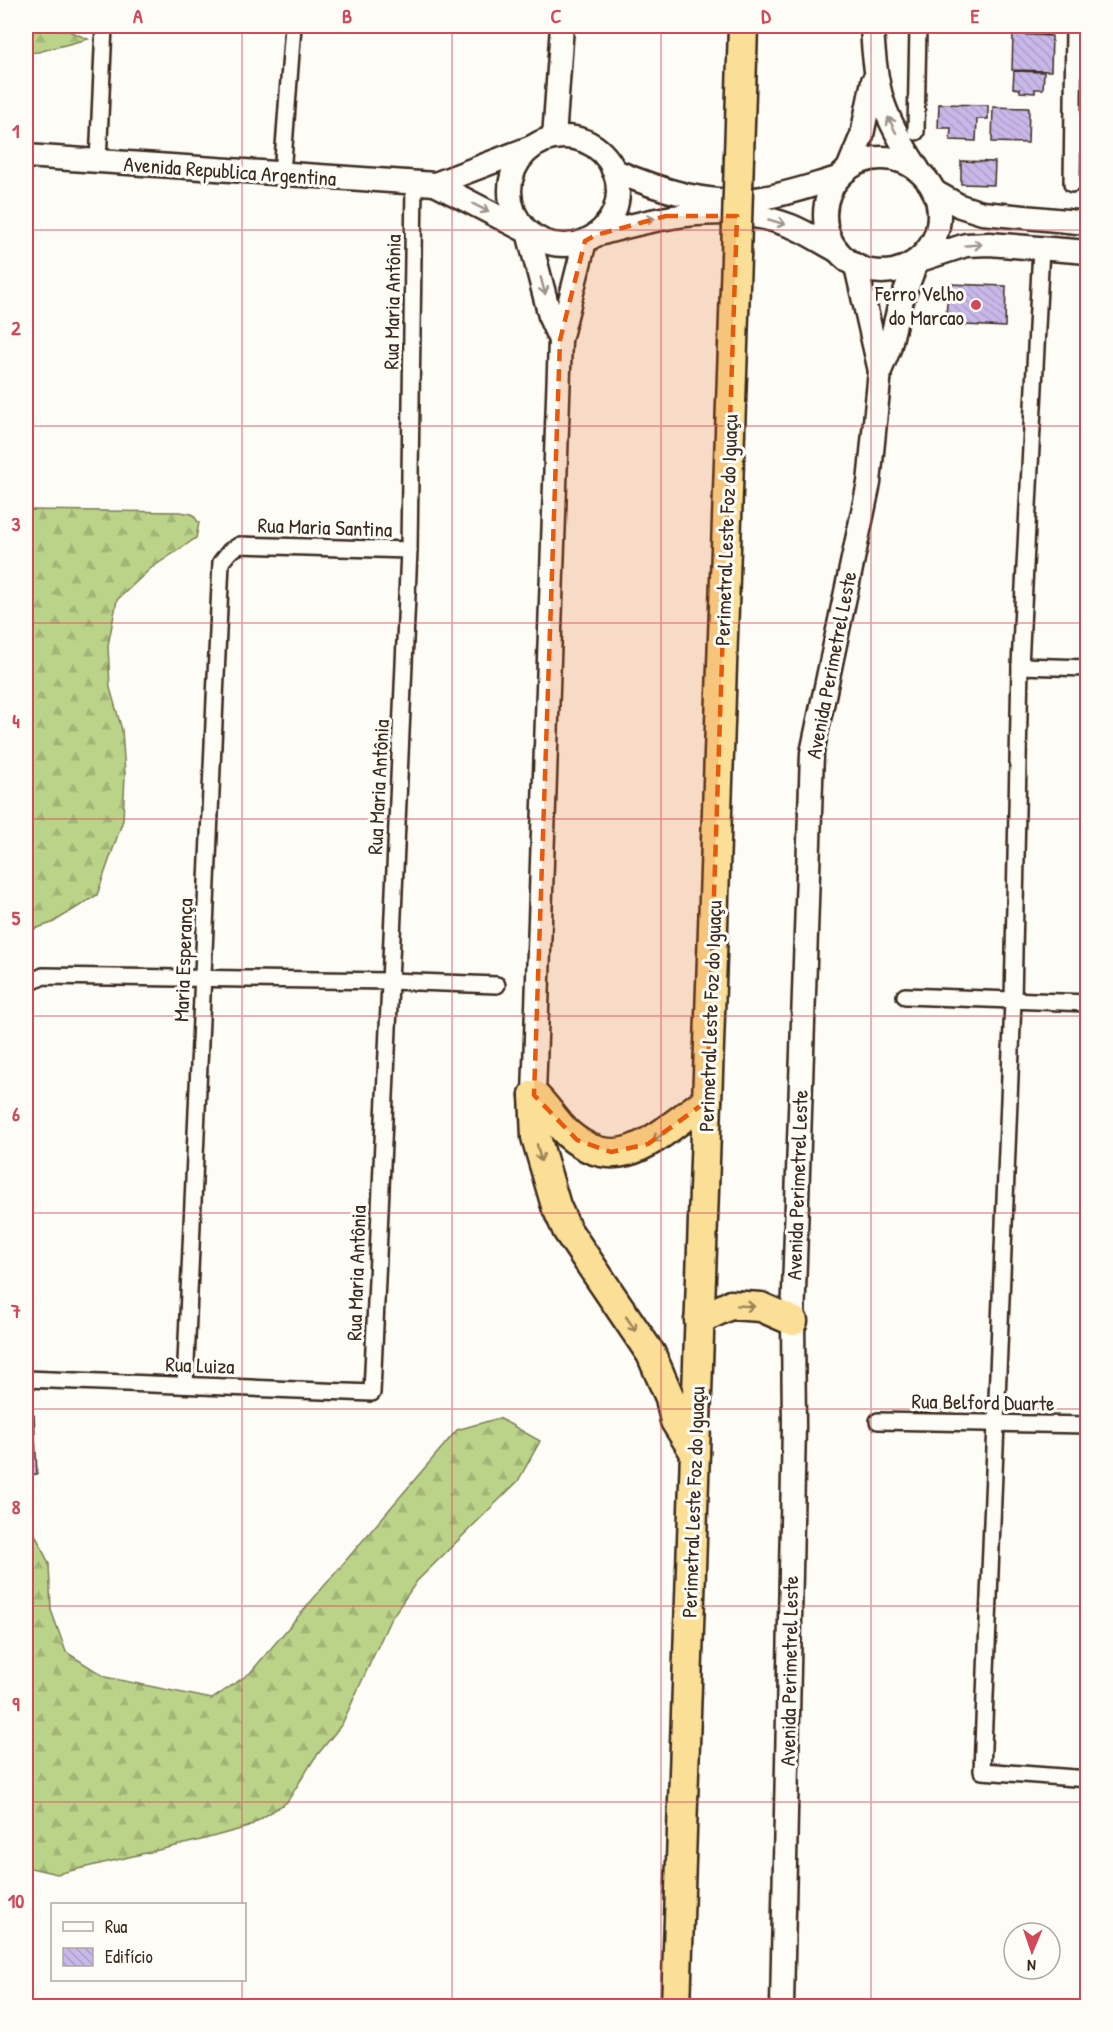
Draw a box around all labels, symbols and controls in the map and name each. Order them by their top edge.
text: A [133,2,143,29]
text: B [342,2,352,29]
text: C [551,2,562,29]
text: D [761,2,771,29]
text: E [971,2,980,29]
one-way arrow [885,116,897,134]
text: 1 [12,117,20,144]
street label: Avenida Republica Argentina [123,149,337,193]
one-way arrow [472,203,490,214]
one-way arrow [636,214,655,225]
one-way arrow [767,216,786,228]
street label: Rua Maria Antônia [376,234,408,370]
one-way arrow [962,239,982,250]
one-way arrow [538,277,549,296]
place label: Ferro Velho do Marcao [874,279,964,332]
marker: Ferro Velho do Marcao [969,298,983,312]
text: 2 [11,314,21,341]
street label: Perimetral Leste Foz do Iguaçu [707,413,745,646]
text: 3 [12,510,21,537]
street label: Rua Maria Santina [257,510,393,544]
street label: Avenida Perimetrel Leste [799,569,863,761]
text: 4 [12,707,20,734]
street label: Rua Maria Antônia [360,719,396,855]
street label: Maria Esperança [166,898,200,1022]
street label: Perimetral Leste Foz do Iguaçu [691,899,729,1132]
text: 5 [12,904,21,931]
street label: Avenida Perimetrel Leste [779,1089,815,1281]
text: 6 [12,1100,20,1127]
one-way arrow [653,1129,669,1142]
one-way arrow [534,1144,546,1163]
street label: Rua Maria Antônia [339,1205,373,1341]
text: 7 [10,1297,21,1324]
one-way arrow [735,1301,755,1312]
one-way arrow [625,1315,637,1331]
street label: Rua Luiza [165,1349,235,1381]
street label: Perimetral Leste Foz do Iguaçu [674,1385,712,1618]
street label: Rua Belford Duarte [911,1386,1055,1418]
text: 8 [12,1493,21,1520]
street label: Avenida Perimetrel Leste [773,1576,805,1766]
text: 9 [12,1690,20,1717]
text: 10 [8,1887,24,1914]
legend [51,1903,246,1981]
text: Rua [105,1914,127,1939]
north arrow [1002,1921,1062,1981]
text: Edifício [105,1944,153,1969]
text: N [1026,1955,1036,1977]

